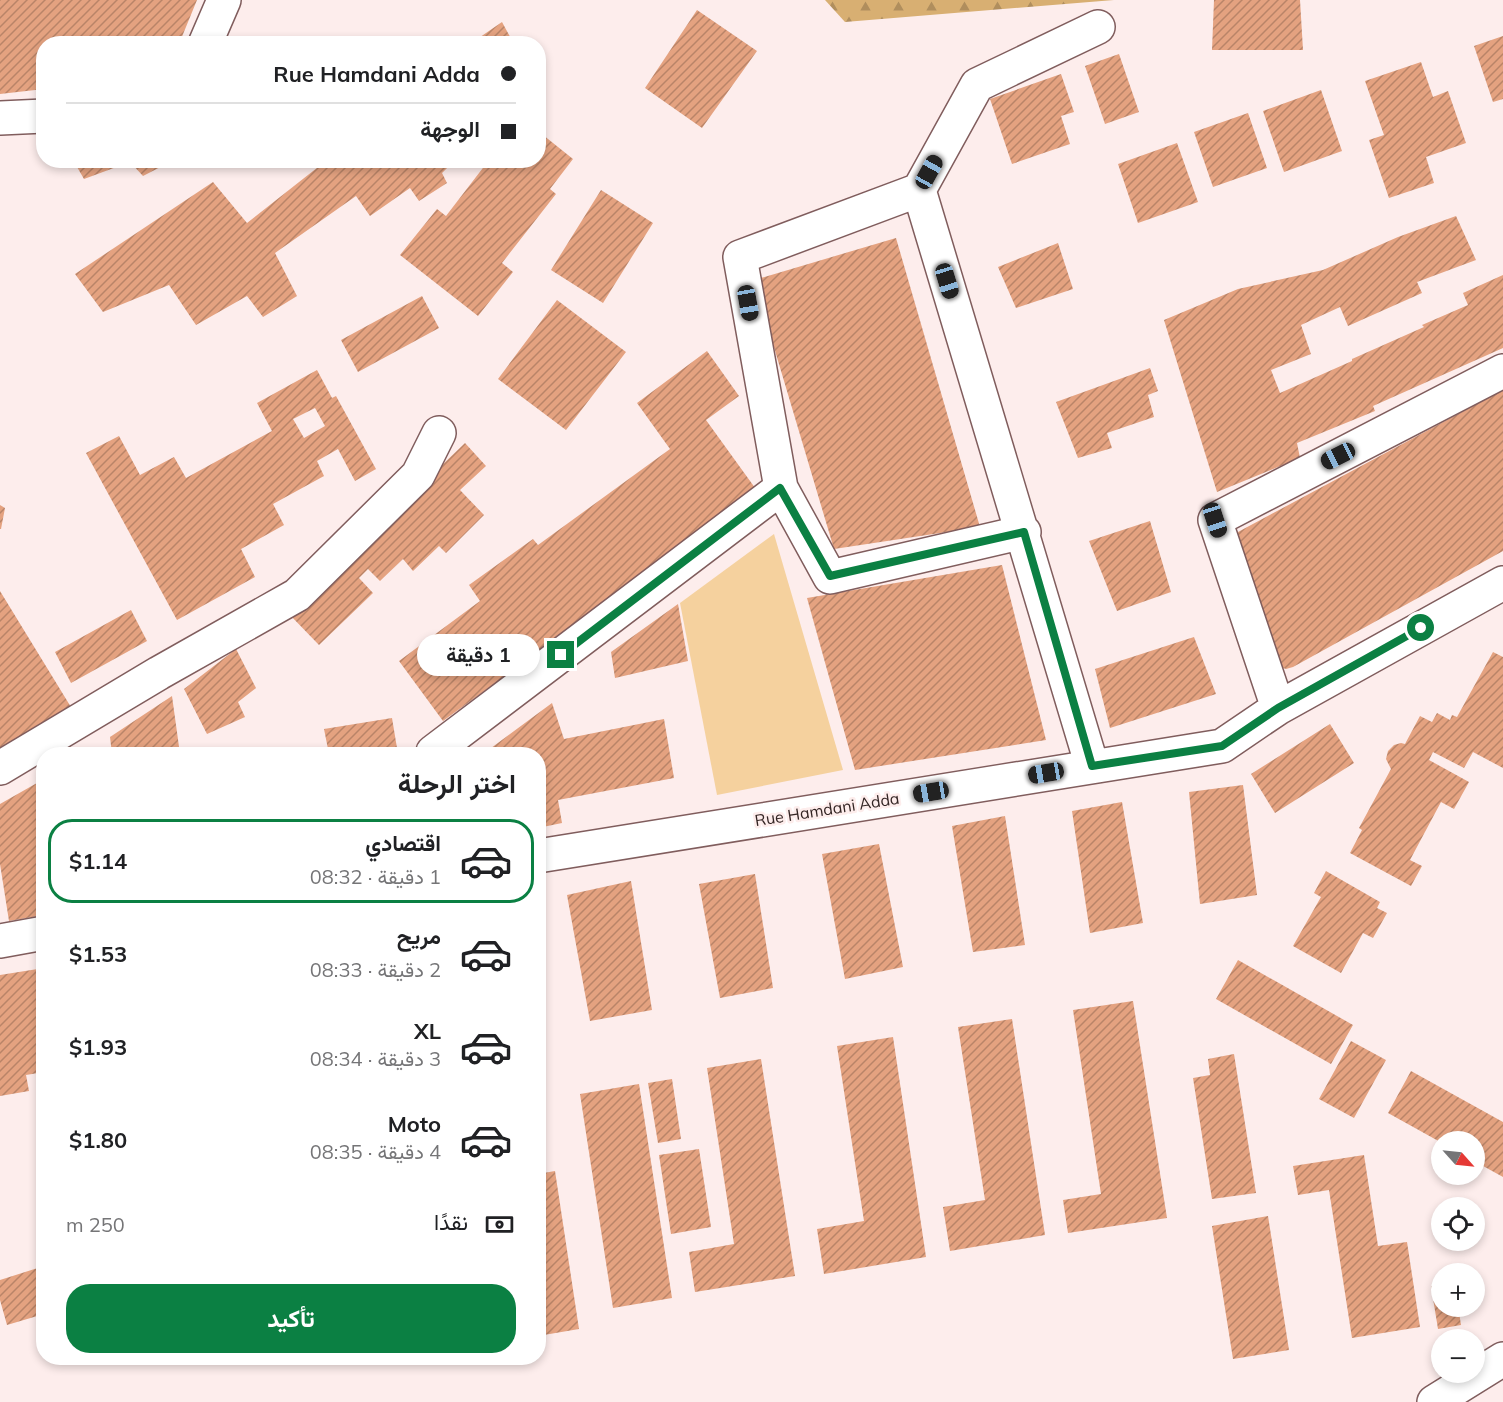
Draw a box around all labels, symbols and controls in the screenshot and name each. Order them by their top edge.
text: Rue Hamdani Adda [273,60,480,88]
text: الوجهة [420,115,480,143]
car [912,152,946,192]
car [933,261,961,301]
car [736,284,760,322]
car [1318,440,1358,472]
car [1201,500,1229,540]
route start [1407,614,1434,641]
callout: 1 دقيقة [417,634,540,676]
route end [547,641,574,668]
text: 1 دقيقة [446,642,511,667]
car [1027,761,1065,785]
text: اختر الرحلة [398,766,516,800]
car [912,780,950,804]
street label: Rue Hamdani Adda [753,788,901,830]
text: اقتصادي [365,829,441,857]
icon: car [459,834,513,888]
text: $1.14 [69,847,127,875]
text: 1 دقيقة · 08:32 [310,864,441,889]
text: مريح [397,922,441,950]
icon: car [459,927,513,981]
text: $1.53 [69,940,127,968]
text: 2 دقيقة · 08:33 [310,957,441,982]
text: XL [414,1017,441,1045]
icon: car [459,1020,513,1074]
text: $1.93 [69,1033,127,1061]
text: 3 دقيقة · 08:34 [310,1046,441,1071]
text: Moto [388,1110,441,1138]
icon: car [459,1113,513,1167]
text: $1.80 [69,1126,127,1154]
north arrow [1431,1131,1485,1185]
map controls [1431,1131,1485,1383]
text: 4 دقيقة · 08:35 [310,1139,441,1164]
button: locate [1431,1197,1485,1251]
text: نقدًا [434,1208,468,1236]
icon: cash [483,1208,516,1241]
text: 250 m [66,1212,125,1237]
button: + [1431,1263,1485,1317]
button: تأكيد [66,1284,516,1353]
button: − [1431,1329,1485,1383]

